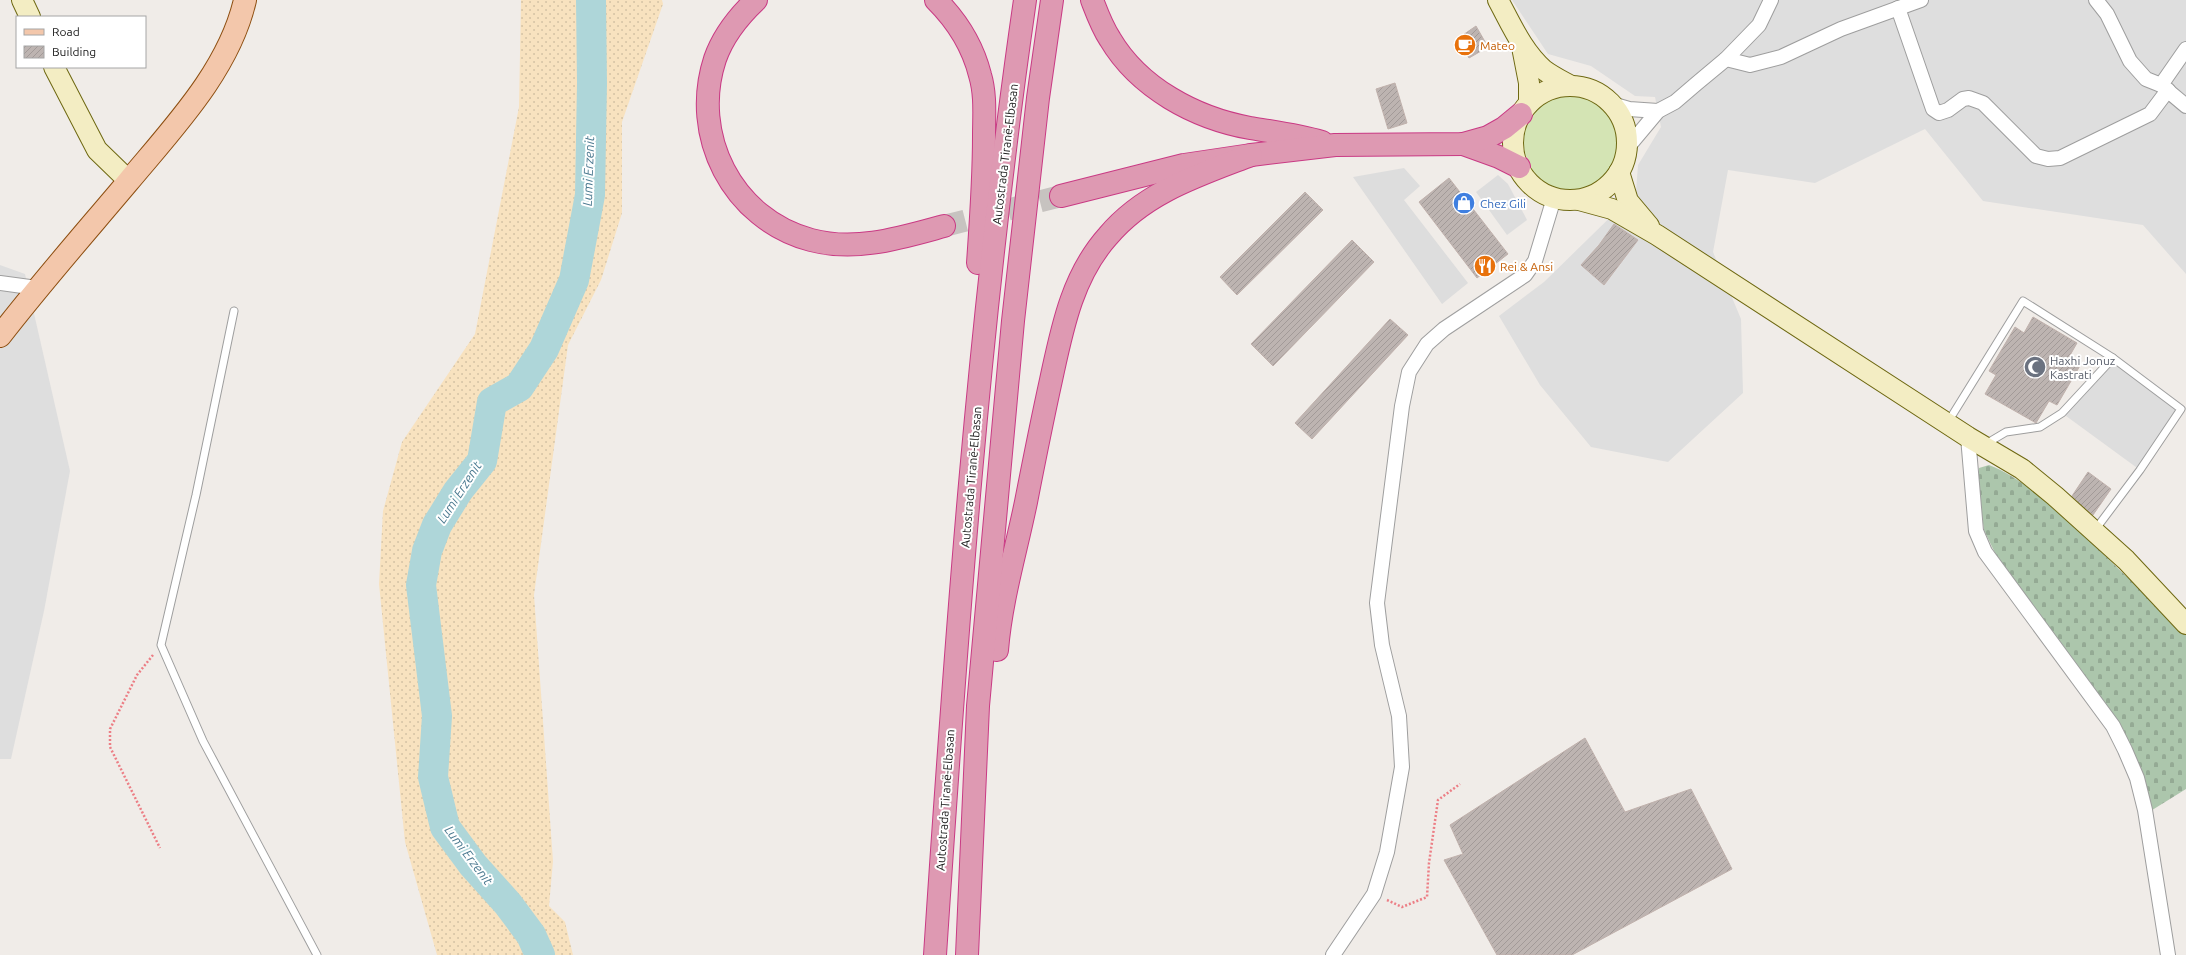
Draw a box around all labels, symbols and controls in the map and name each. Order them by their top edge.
legend [16,16,146,68]
text: Road [52,25,80,38]
cafe icon: Mateo [1452,32,1478,58]
place label: Mateo [1480,39,1515,52]
text: Building [52,45,96,58]
street label: Autostrada Tiranë-Elbasan [990,83,1020,225]
water label: Lumi Erzenit [580,135,596,206]
shop icon: Chez Gili [1451,190,1477,216]
place label: Chez Gili [1480,197,1526,210]
restaurant icon: Rei & Ansi [1472,253,1498,279]
place label: Rei & Ansi [1500,260,1553,273]
mosque icon: Haxhi Jonuz Kastrati [2022,354,2048,380]
place label: Haxhi Jonuz Kastrati [2050,354,2116,381]
street label: Autostrada Tiranë-Elbasan [958,406,984,548]
water label: Lumi Erzenit [434,458,484,525]
street label: Autostrada Tiranë-Elbasan [934,729,956,871]
water label: Lumi Erzenit [442,823,496,888]

